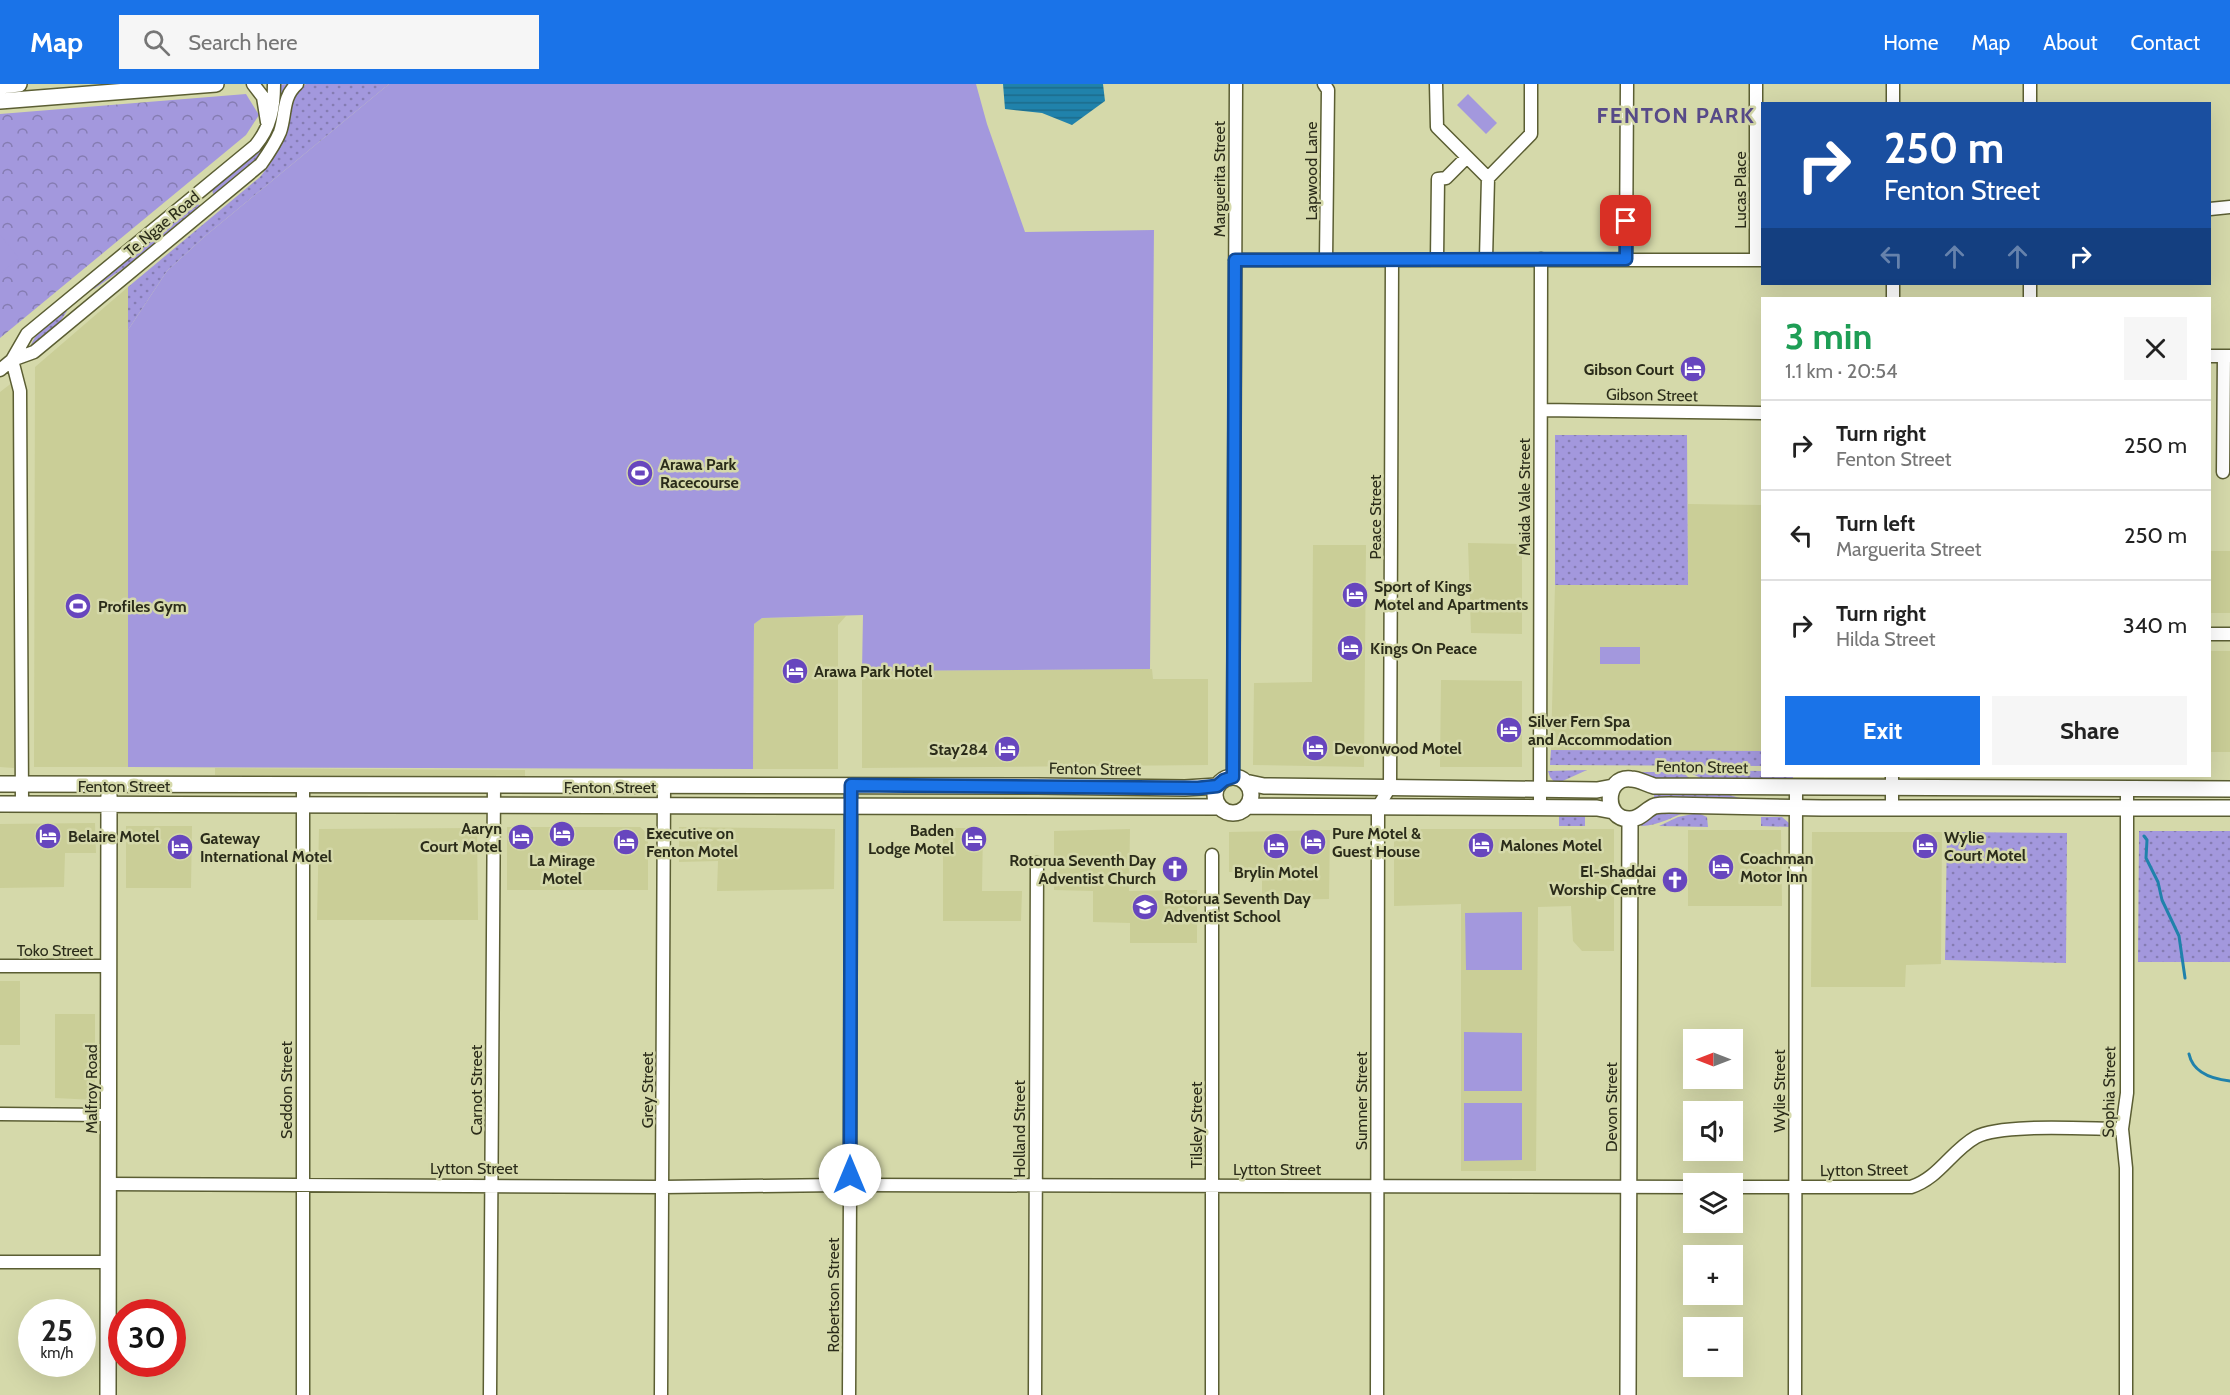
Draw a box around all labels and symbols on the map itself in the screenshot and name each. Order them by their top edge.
district label: FENTON PARK [1597,102,1755,129]
street label: Marguerita Street [1210,120,1229,237]
street label: Lapwood Lane [1302,122,1321,220]
street label: Lucas Place [1731,151,1750,229]
street label: Te Ngae Road [121,187,203,261]
pin [1600,195,1651,246]
hotel icon: Gibson Court [1678,354,1708,384]
place label: Gibson Court [1584,360,1674,379]
street label: Gibson Street [1606,385,1699,405]
street label: Maida Vale Street [1515,438,1534,556]
place label: Arawa Park Racecourse [660,455,739,492]
sports icon: Arawa Park Racecourse [625,458,655,488]
street label: Peace Street [1366,474,1385,559]
place label: Sport of Kings Motel and Apartments [1374,577,1529,614]
hotel icon: Sport of Kings Motel and Apartments [1340,580,1370,610]
sports icon: Profiles Gym [63,591,93,621]
place label: Profiles Gym [98,597,187,616]
hotel icon: Kings On Peace [1335,633,1365,663]
place label: Kings On Peace [1370,639,1477,658]
hotel icon: Arawa Park Hotel [780,656,810,686]
place label: Arawa Park Hotel [814,662,932,681]
place label: Silver Fern Spa and Accommodation [1528,712,1672,749]
hotel icon: Silver Fern Spa and Accommodation [1494,715,1524,745]
hotel icon: Devonwood Motel [1300,733,1330,763]
hotel icon: Stay284 [992,734,1022,764]
place label: Devonwood Motel [1334,739,1462,758]
place label: Stay284 [929,740,988,759]
street label: Fenton Street [1656,757,1749,777]
street label: Fenton Street [1049,759,1142,779]
street label: Fenton Street [78,777,171,796]
street label: Fenton Street [564,778,657,797]
place label: Aaryn Court Motel [420,819,502,856]
hotel icon: La Mirage Motel [547,819,577,849]
hotel icon: Belaire Motel [33,821,63,851]
place label: Baden Lodge Motel [868,821,954,858]
hotel icon: Aaryn Court Motel [506,822,536,852]
place label: Executive on Fenton Motel [646,824,738,861]
hotel icon: Baden Lodge Motel [959,824,989,854]
place label: Pure Motel & Guest House [1332,824,1421,861]
place label: Belaire Motel [68,827,159,846]
hotel icon: Executive on Fenton Motel [611,827,641,857]
hotel icon: Pure Motel & Guest House [1298,827,1328,857]
place label: Wylie Court Motel [1944,828,2026,865]
place label: Gateway International Motel [200,829,332,866]
hotel icon: Malones Motel [1466,830,1496,860]
hotel icon: Brylin Motel [1261,831,1291,861]
hotel icon: Wylie Court Motel [1910,831,1940,861]
hotel icon: Gateway International Motel [165,832,195,862]
place label: Malones Motel [1500,836,1602,855]
place label: Coachman Motor Inn [1740,849,1813,886]
place label: La Mirage Motel [529,851,595,888]
place label: Rotorua Seventh Day Adventist Church [1009,851,1156,888]
hotel icon: Coachman Motor Inn [1706,852,1736,882]
church icon: Rotorua Seventh Day Adventist Church [1160,854,1190,884]
place label: El-Shaddai Worship Centre [1549,862,1656,899]
place label: Brylin Motel [1234,863,1318,882]
church icon: El-Shaddai Worship Centre [1660,865,1690,895]
place label: Rotorua Seventh Day Adventist School [1164,889,1311,926]
school or university icon: Rotorua Seventh Day Adventist School [1130,892,1160,922]
street label: Toko Street [17,941,94,960]
north arrow [1683,1029,1743,1089]
street label: Seddon Street [277,1041,296,1139]
street label: Malfroy Road [82,1044,101,1134]
street label: Carnot Street [467,1044,486,1135]
street label: Sophia Street [2099,1045,2119,1138]
street label: Wylie Street [1770,1049,1789,1133]
street label: Grey Street [638,1051,657,1128]
street label: Sumner Street [1352,1051,1371,1150]
street label: Devon Street [1602,1061,1621,1152]
street label: Holland Street [1010,1080,1029,1178]
street label: Tilsley Street [1187,1081,1206,1168]
position arrow [818,1143,882,1207]
street label: Lytton Street [430,1159,519,1178]
street label: Lytton Street [1233,1160,1322,1179]
street label: Lytton Street [1820,1160,1909,1180]
street label: Robertson Street [824,1237,843,1352]
speed limit sign: 30 [108,1299,186,1377]

